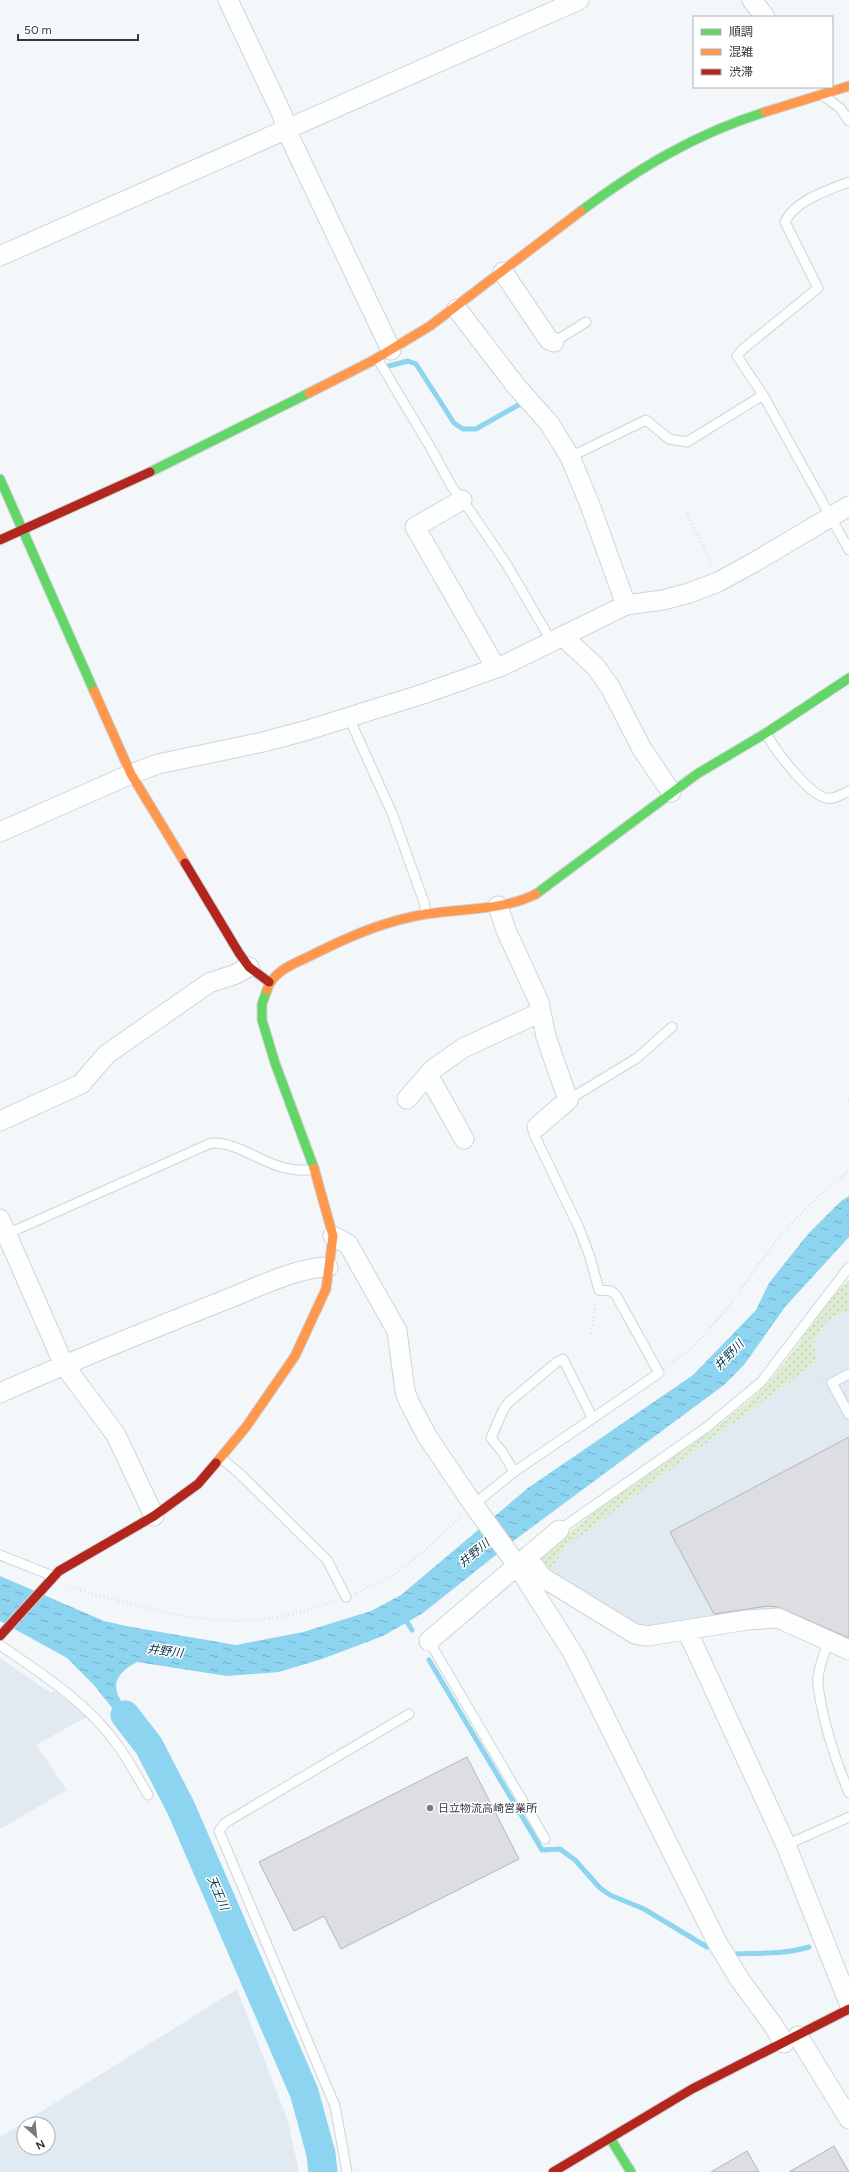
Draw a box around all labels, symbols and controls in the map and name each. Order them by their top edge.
scale bar [18,16,138,42]
legend [693,16,833,88]
text: 50 m [24,23,52,37]
text: 順調 [729,25,753,39]
text: 混雑 [729,45,753,59]
text: 渋滞 [729,65,753,79]
water label: 井野川 [711,1336,748,1373]
water label: 井野川 [456,1535,494,1570]
water label: 井野川 [146,1642,186,1660]
place label: 日立物流高崎営業所 [438,1802,538,1815]
marker: 日立物流高崎営業所 [425,1803,435,1813]
water label: 天王川 [205,1874,232,1914]
north arrow [16,2116,56,2156]
text: N [34,2137,47,2152]

